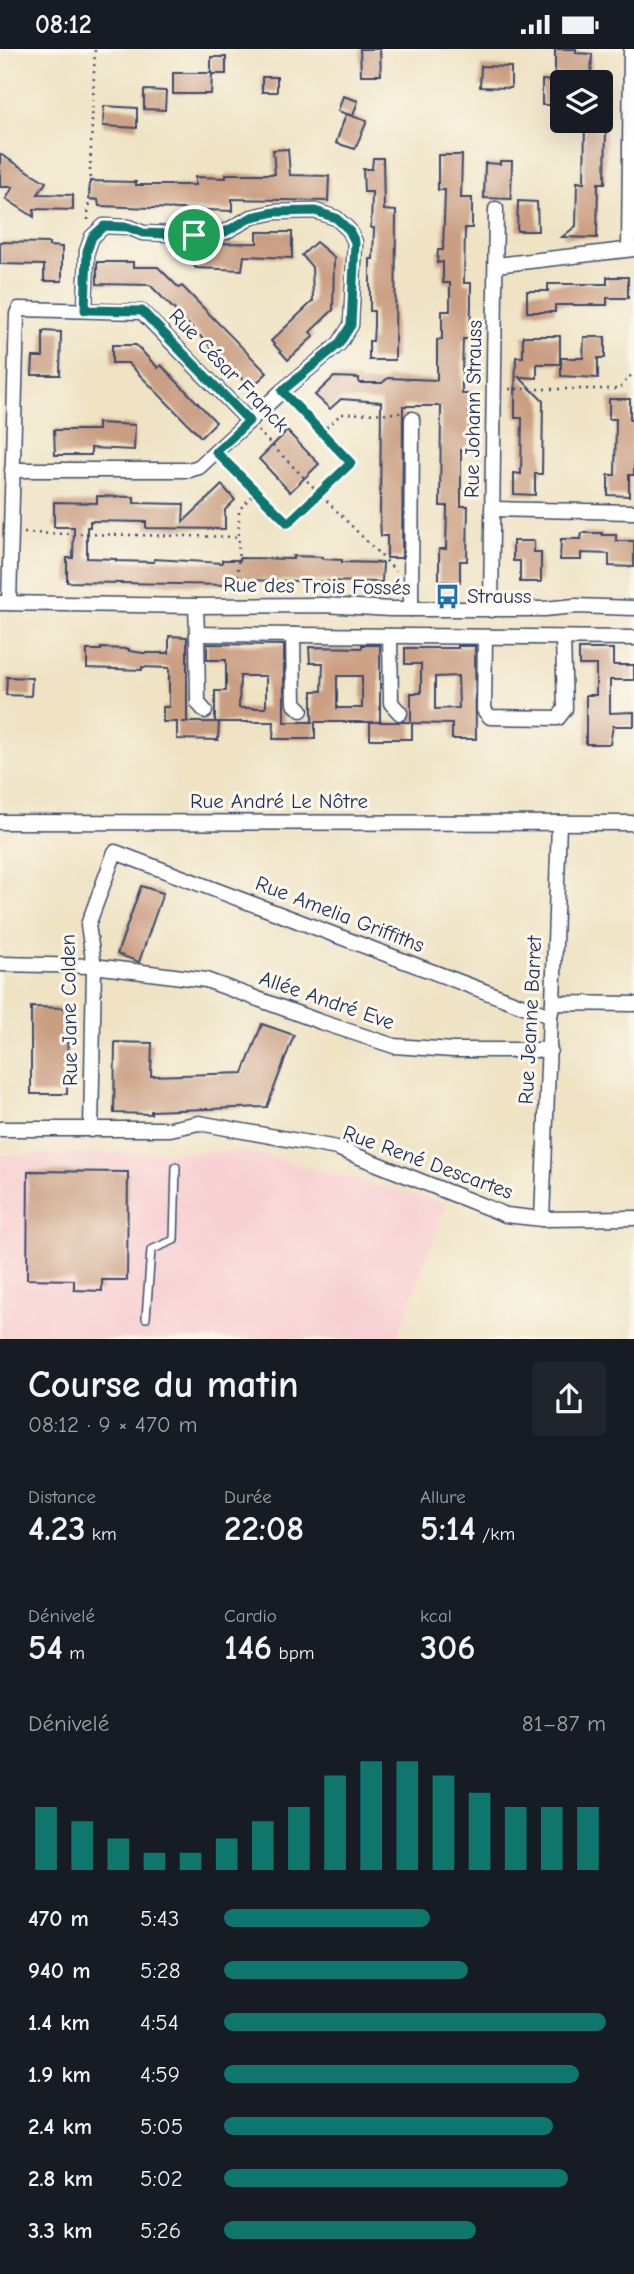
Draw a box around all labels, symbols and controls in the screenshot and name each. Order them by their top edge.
text: 08:12 [35,10,92,40]
map controls [550,70,613,133]
button: layers [550,70,613,133]
pin [164,205,224,265]
icon: arrive [175,216,213,254]
street label: Rue César Franck [164,303,294,437]
street label: Rue Johann Strauss [459,320,487,498]
street label: Rue des Trois Fossés [223,572,411,600]
bus stop icon: Strauss [433,582,461,610]
place label: Strauss [467,584,532,608]
street label: Rue André Le Nôtre [190,789,368,813]
street label: Rue Amelia Griffiths [252,871,428,957]
street label: Rue Jane Colden [56,934,82,1086]
street label: Rue Jeanne Barret [514,934,546,1105]
street label: Allée André Eve [256,966,398,1034]
street label: Rue René Descartes [340,1120,516,1204]
button: share [532,1362,606,1436]
text: Course du matin [28,1363,299,1407]
text: 08:12 · 9 × 470 m [28,1411,198,1438]
text: Distance [28,1486,96,1508]
text: Durée [224,1486,272,1508]
text: Allure [420,1486,466,1508]
text: 4.23 [28,1508,85,1549]
text: 22:08 [224,1508,304,1549]
text: 5:14 [420,1508,476,1549]
text: km [85,1523,117,1545]
text: /km [476,1523,515,1545]
text: Dénivelé [28,1605,95,1627]
text: Cardio [224,1605,277,1627]
text: kcal [420,1605,452,1627]
text: 54 [28,1627,63,1668]
text: 146 [224,1627,272,1668]
text: 306 [420,1627,476,1668]
text: m [63,1642,85,1664]
text: bpm [272,1642,314,1664]
text: Dénivelé [28,1710,109,1737]
text: 81–87 m [522,1710,606,1737]
text: 470 m [28,1905,89,1932]
text: 5:43 [140,1905,179,1932]
text: 940 m [28,1957,90,1984]
text: 5:28 [140,1957,181,1984]
text: 1.4 km [28,2009,90,2036]
text: 4:54 [140,2009,179,2036]
text: 1.9 km [28,2061,91,2088]
text: 4:59 [140,2061,180,2088]
text: 2.4 km [28,2113,92,2140]
text: 5:05 [140,2113,183,2140]
text: 2.8 km [28,2165,93,2192]
text: 5:02 [140,2165,183,2192]
text: 3.3 km [28,2217,93,2244]
text: 5:26 [140,2217,181,2244]

